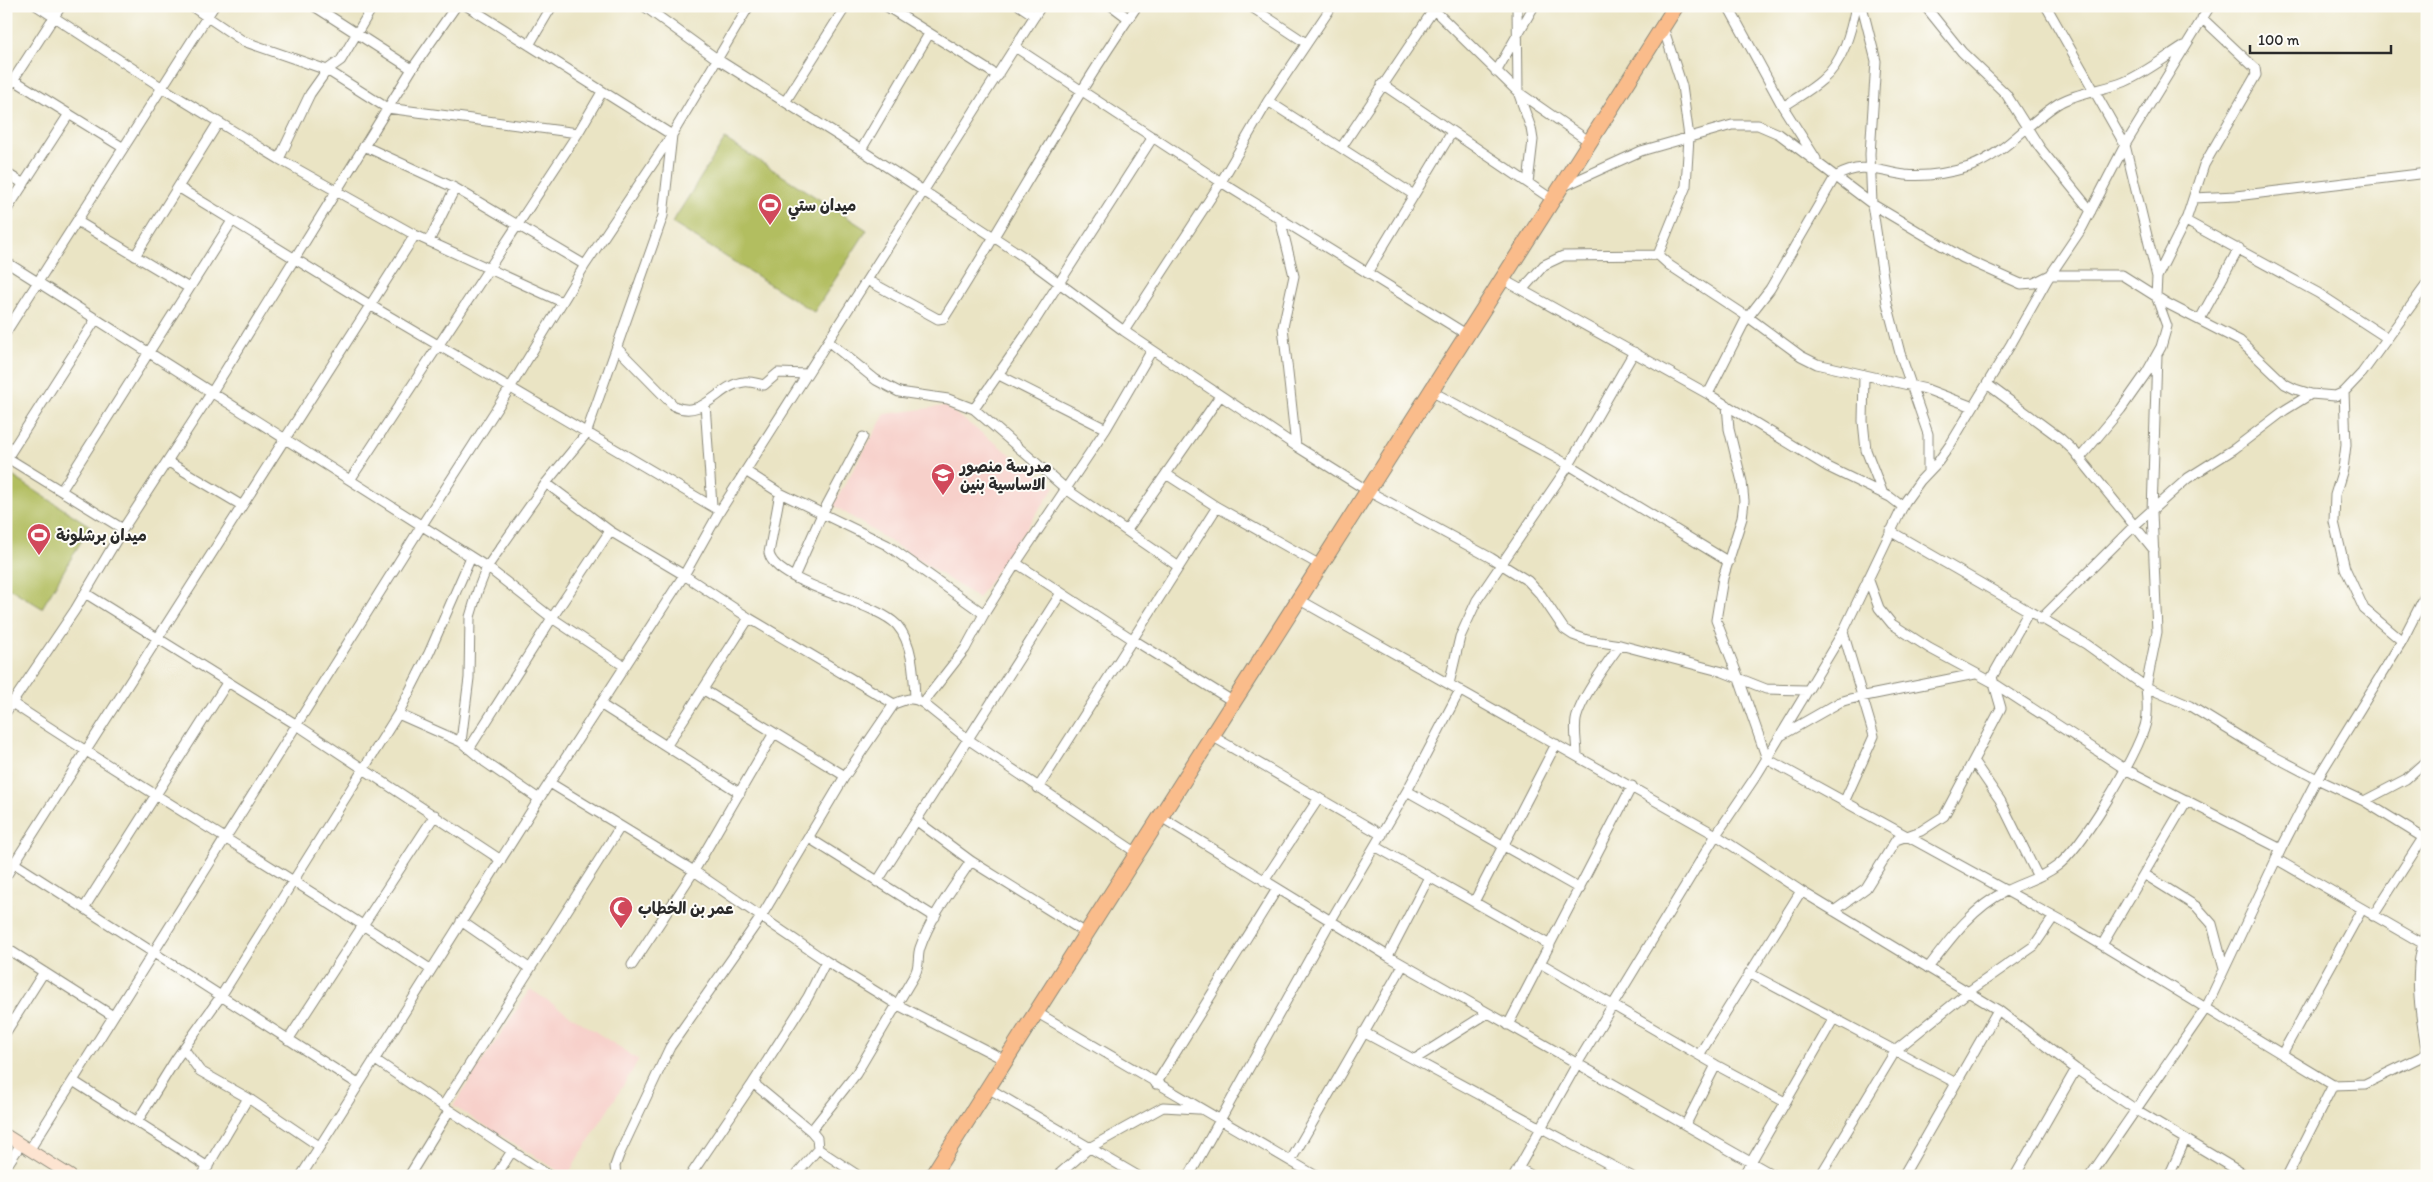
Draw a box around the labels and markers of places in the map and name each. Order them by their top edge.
sports icon: ميدان ستي [757,192,783,226]
place label: ميدان ستي [788,196,856,220]
place label: مدرسة منصور الاساسية بنين [958,457,1052,494]
school or university icon: مدرسة منصور الاساسية بنين [930,462,956,496]
sports icon: ميدان برشلونة [26,522,52,556]
place label: ميدان برشلونة [56,526,147,546]
mosque icon: عمر بن الخطاب [608,895,634,929]
place label: عمر بن الخطاب [638,899,734,918]

